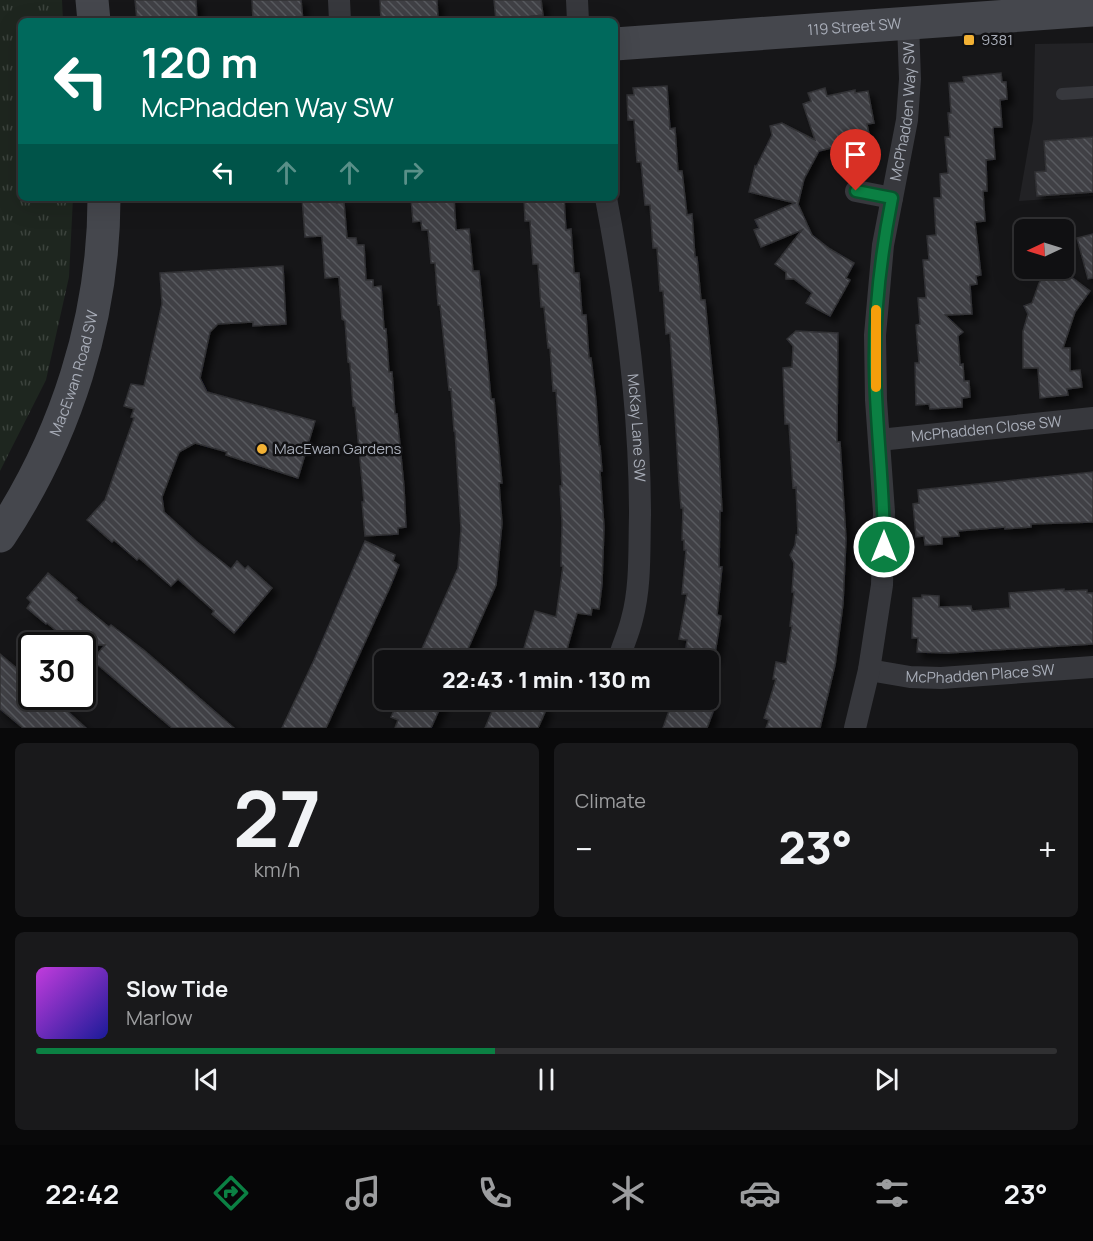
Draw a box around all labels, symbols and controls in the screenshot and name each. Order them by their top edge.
street label: 119 Street SW [807,13,902,40]
place label: 9381 [981,29,1013,50]
text: 120 m [141,33,258,91]
marker: 9381 [962,33,976,47]
street label: McPhadden Way SW [885,41,920,183]
icon: left [42,42,120,120]
text: McPhadden Way SW [141,88,394,125]
pin [830,129,881,191]
icon: arrive [839,138,872,171]
icon: left [207,156,240,189]
icon: ahead [270,156,303,189]
icon: ahead [333,156,366,189]
icon: right [396,156,429,189]
north arrow [1014,219,1074,279]
map controls [1014,219,1074,279]
street label: MacEwan Road SW [44,308,103,439]
street label: McKay Lane SW [623,373,651,482]
street label: McPhadden Close SW [910,410,1063,447]
place label: MacEwan Gardens [274,438,402,459]
marker: MacEwan Gardens [255,442,269,456]
position arrow [852,515,916,579]
speed limit sign: 30 [18,632,96,710]
street label: McPhadden Place SW [905,659,1055,688]
text: 22:43 · 1 min · 130 m [442,665,651,695]
text: 27 [233,764,321,870]
text: Climate [575,787,646,814]
text: 23° [778,816,852,878]
text: − [575,826,593,871]
text: + [1038,826,1057,871]
text: km/h [254,856,300,883]
text: Slow Tide [126,974,228,1004]
text: Marlow [126,1004,193,1031]
icon: previous [190,1063,223,1096]
icon: pause [530,1063,563,1096]
icon: next [870,1063,903,1096]
icon: directions [210,1172,252,1214]
icon: music [342,1172,384,1214]
icon: phone [474,1172,516,1214]
icon: climate [607,1172,649,1214]
icon: car [739,1172,781,1214]
icon: filters [871,1172,913,1214]
text: 22:42 [45,1175,119,1212]
text: 23° [1004,1175,1048,1212]

